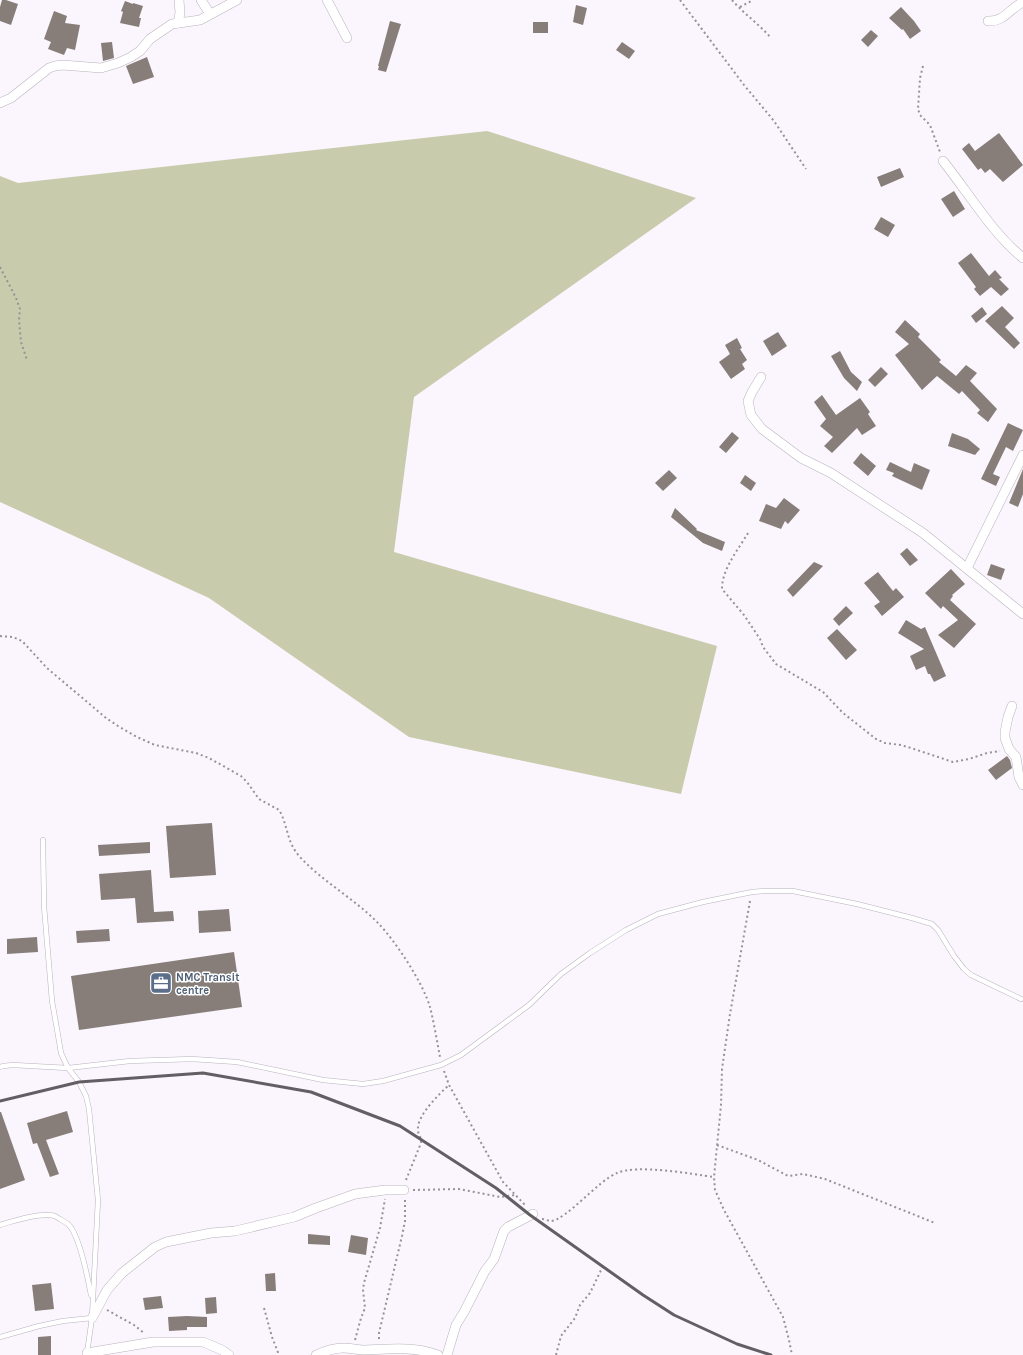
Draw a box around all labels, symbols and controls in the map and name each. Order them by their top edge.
office icon: NMC Transit centre [148,970,174,996]
place label: NMC Transit centre [176,971,240,997]

